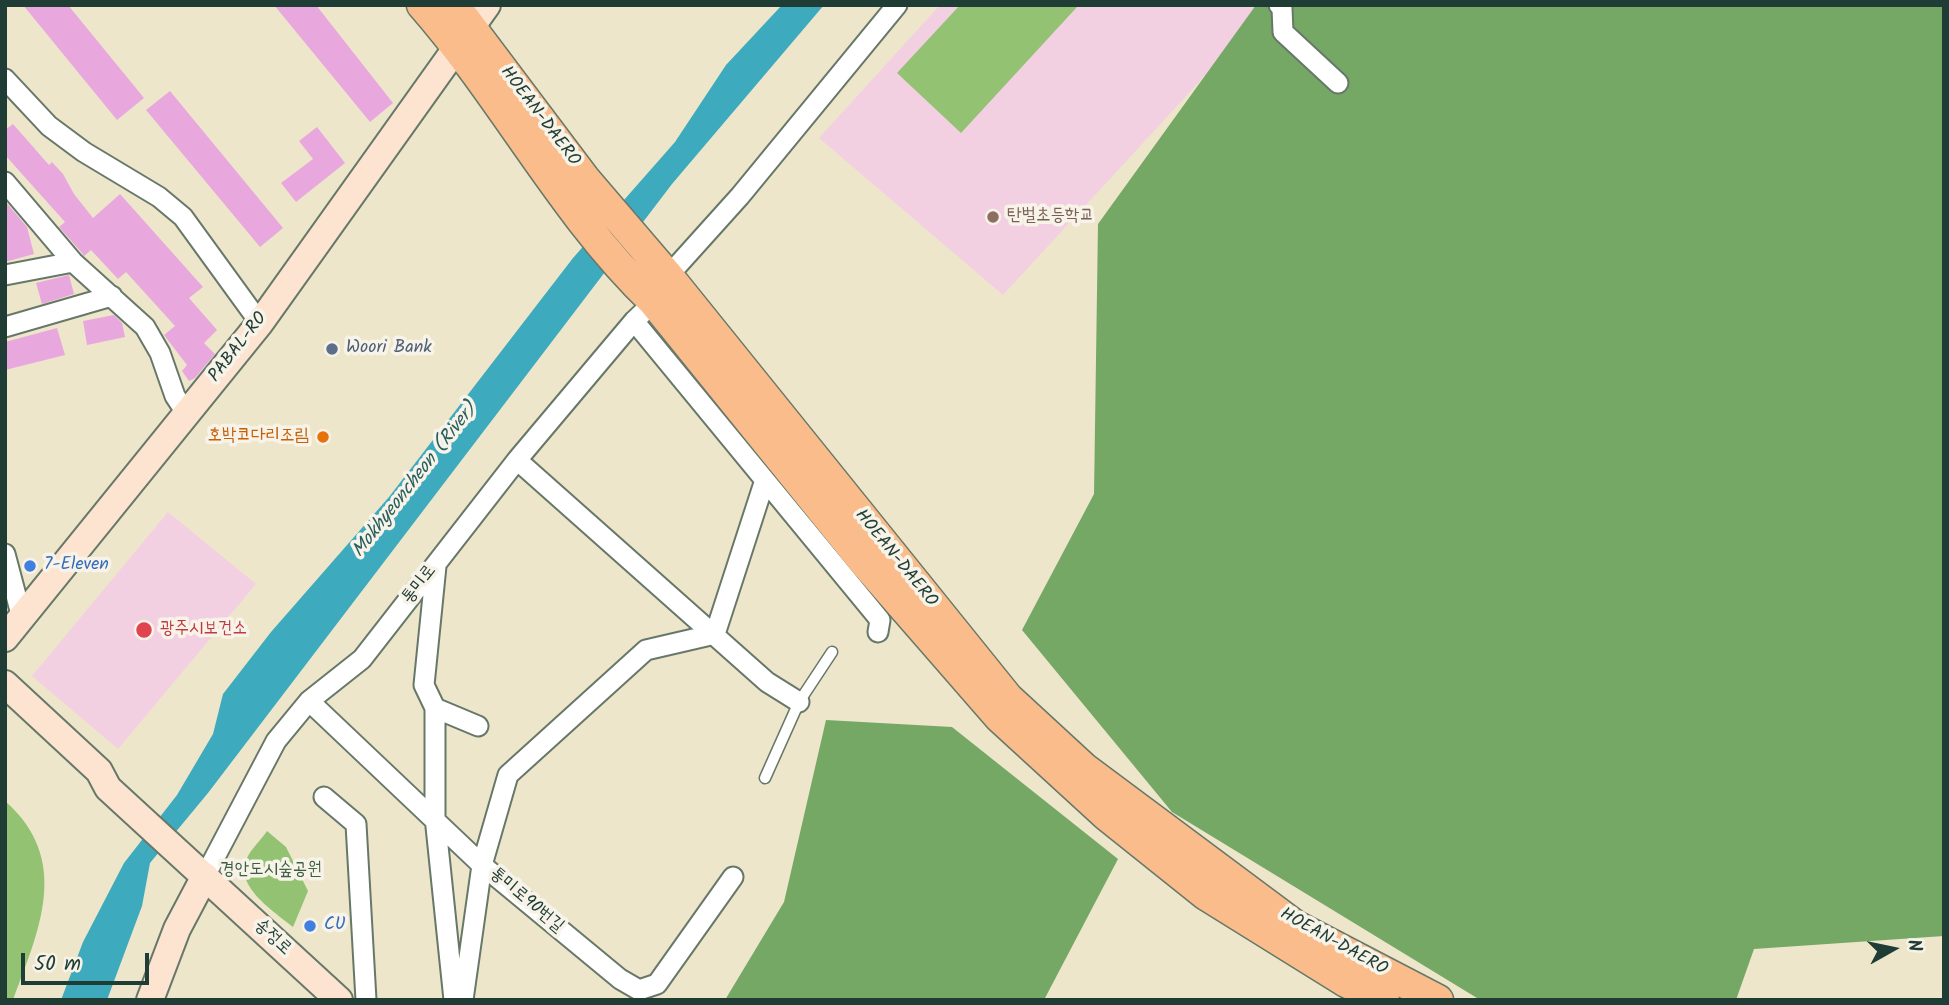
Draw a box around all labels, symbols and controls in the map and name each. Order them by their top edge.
street label: HOEAN-DAERO [494,63,584,171]
place label: 탄벌초등학교 [1007,206,1094,228]
marker: 탄벌초등학교 [985,209,1001,225]
street label: PABAL-RO [205,309,273,387]
place label: Woori Bank [346,338,432,360]
marker: Woori Bank [324,341,340,357]
water label: Mokhyeoncheon (River) [349,399,483,563]
place label: 호박코다리조림 [208,426,309,448]
marker: 호박코다리조림 [315,429,331,445]
street label: HOEAN-DAERO [849,506,941,612]
place label: 7-Eleven [44,555,109,577]
marker: 7-Eleven [22,558,38,574]
street label: 통미로 [398,561,442,609]
place label: 광주시보건소 [160,619,247,641]
marker: 광주시보건소 [134,620,154,640]
park label: 경안도시숲공원 [220,860,322,882]
street label: 통미로90번길 [485,864,567,938]
street label: HOEAN-DAERO [1275,905,1391,981]
north arrow [1858,914,1928,984]
street label: 송정로 [249,915,295,961]
place label: CU [324,915,346,937]
marker: CU [302,918,318,934]
text: N [1898,937,1929,954]
scale bar [24,939,152,983]
text: 50 m [34,948,81,981]

